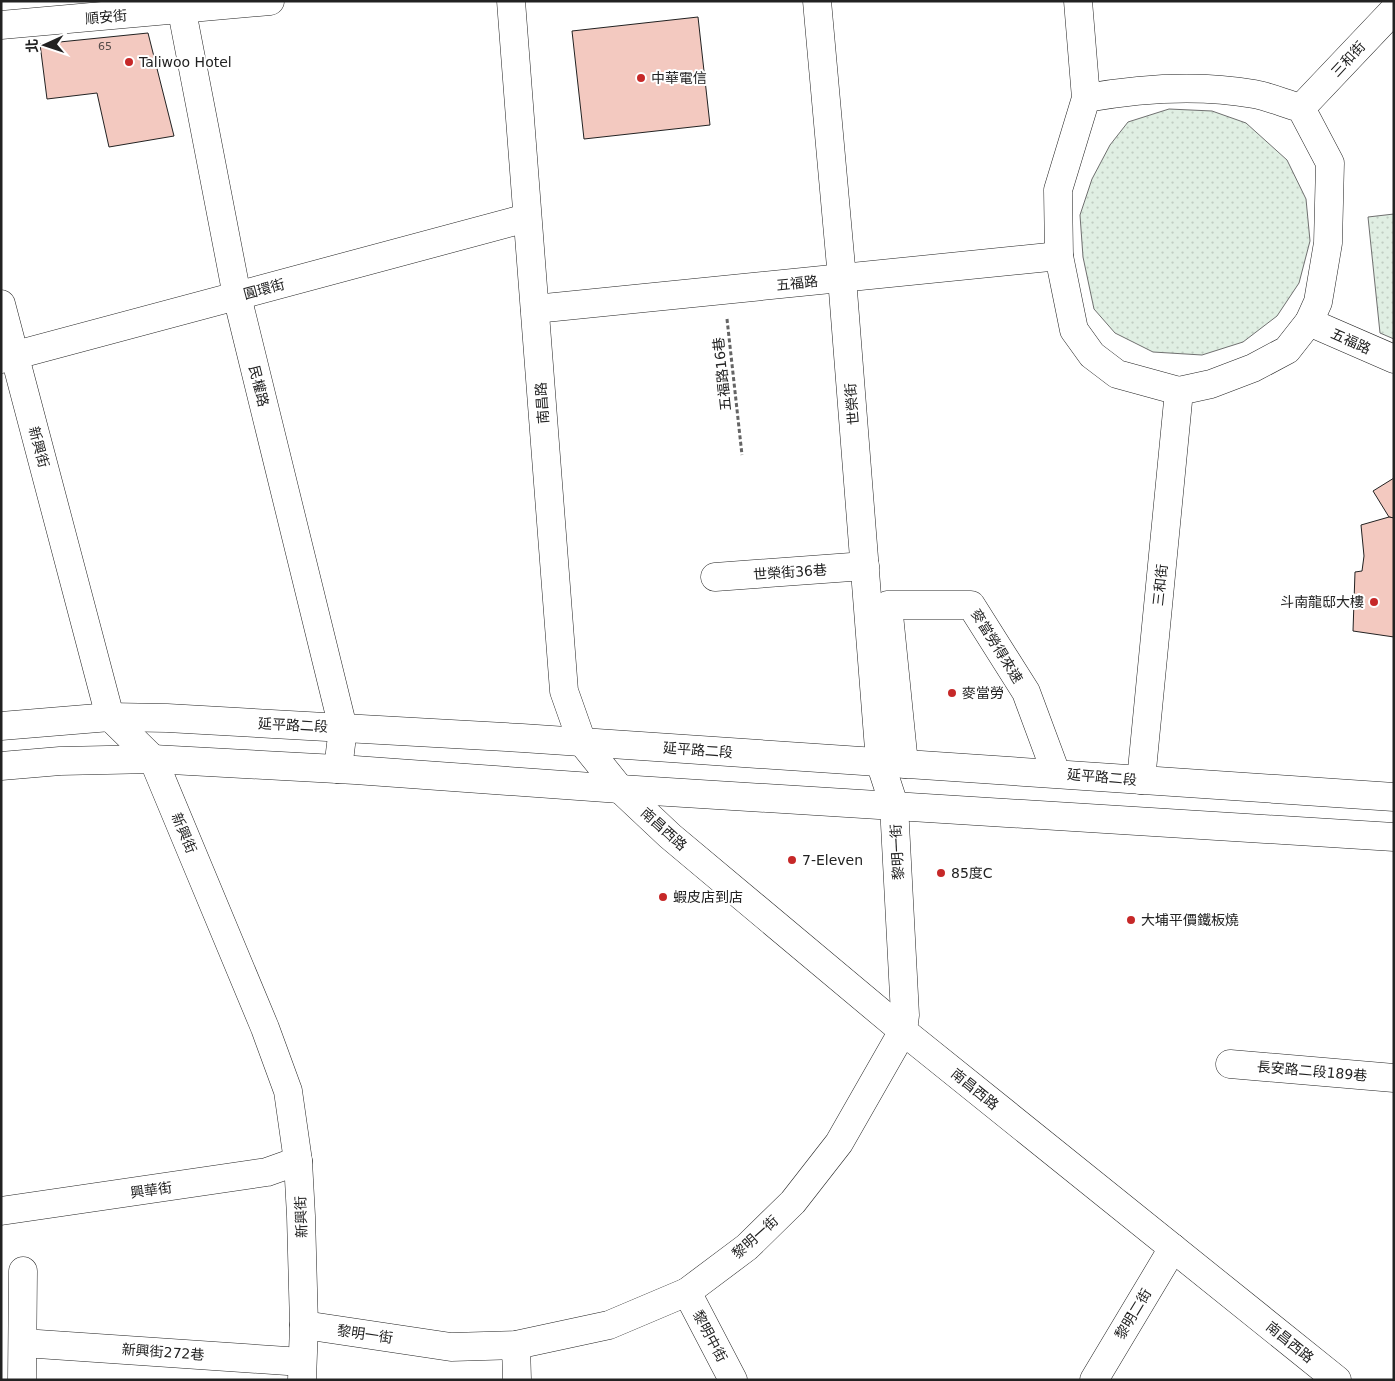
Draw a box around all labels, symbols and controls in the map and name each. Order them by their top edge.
street label: 順安街 [84,7,128,27]
north arrow [20,20,70,70]
text: 北 [24,38,40,53]
street label: 三和街 [1328,38,1368,80]
house number: 65 [98,40,112,53]
place label: Taliwoo Hotel [138,54,232,70]
marker: Taliwoo Hotel [123,56,135,68]
place label: 中華電信 [651,70,707,86]
marker: 中華電信 [635,72,647,84]
street label: 五福路 [775,273,819,293]
street label: 圓環街 [242,276,286,302]
street label: 五福路 [1329,325,1373,357]
street label: 五福路16巷 [710,336,734,412]
street label: 民權路 [246,364,272,408]
street label: 南昌路 [533,381,551,425]
street label: 世榮街 [842,382,862,426]
street label: 新興街 [26,425,52,469]
street label: 世榮街36巷 [753,561,827,583]
street label: 三和街 [1150,563,1170,607]
place label: 斗南龍邸大樓 [1280,594,1364,610]
marker: 斗南龍邸大樓 [1368,596,1380,608]
street label: 麥當勞得來速 [968,606,1027,687]
place label: 麥當勞 [962,685,1004,701]
marker: 麥當勞 [946,687,958,699]
street label: 延平路二段 [258,715,328,735]
street label: 延平路二段 [663,740,733,760]
street label: 延平路二段 [1066,766,1138,788]
street label: 南昌西路 [638,804,690,854]
street label: 新興街 [168,811,200,855]
street label: 黎明一街 [888,824,906,880]
place label: 7-Eleven [802,852,863,868]
marker: 7-Eleven [786,854,798,866]
place label: 85度C [951,865,993,881]
marker: 85度C [935,867,947,879]
place label: 蝦皮店到店 [673,889,743,905]
marker: 蝦皮店到店 [657,891,669,903]
place label: 大埔平價鐵板燒 [1141,912,1239,928]
marker: 大埔平價鐵板燒 [1125,914,1137,926]
street label: 長安路二段189巷 [1256,1058,1368,1084]
street label: 南昌西路 [948,1065,1002,1113]
street label: 興華街 [129,1179,173,1201]
street label: 新興街 [292,1196,310,1238]
street label: 黎明一街 [729,1212,781,1262]
street label: 黎明二街 [1112,1286,1154,1342]
street label: 黎明中街 [690,1308,730,1364]
street label: 南昌西路 [1263,1318,1317,1366]
street label: 黎明一街 [336,1322,394,1346]
street label: 新興街272巷 [121,1341,205,1363]

